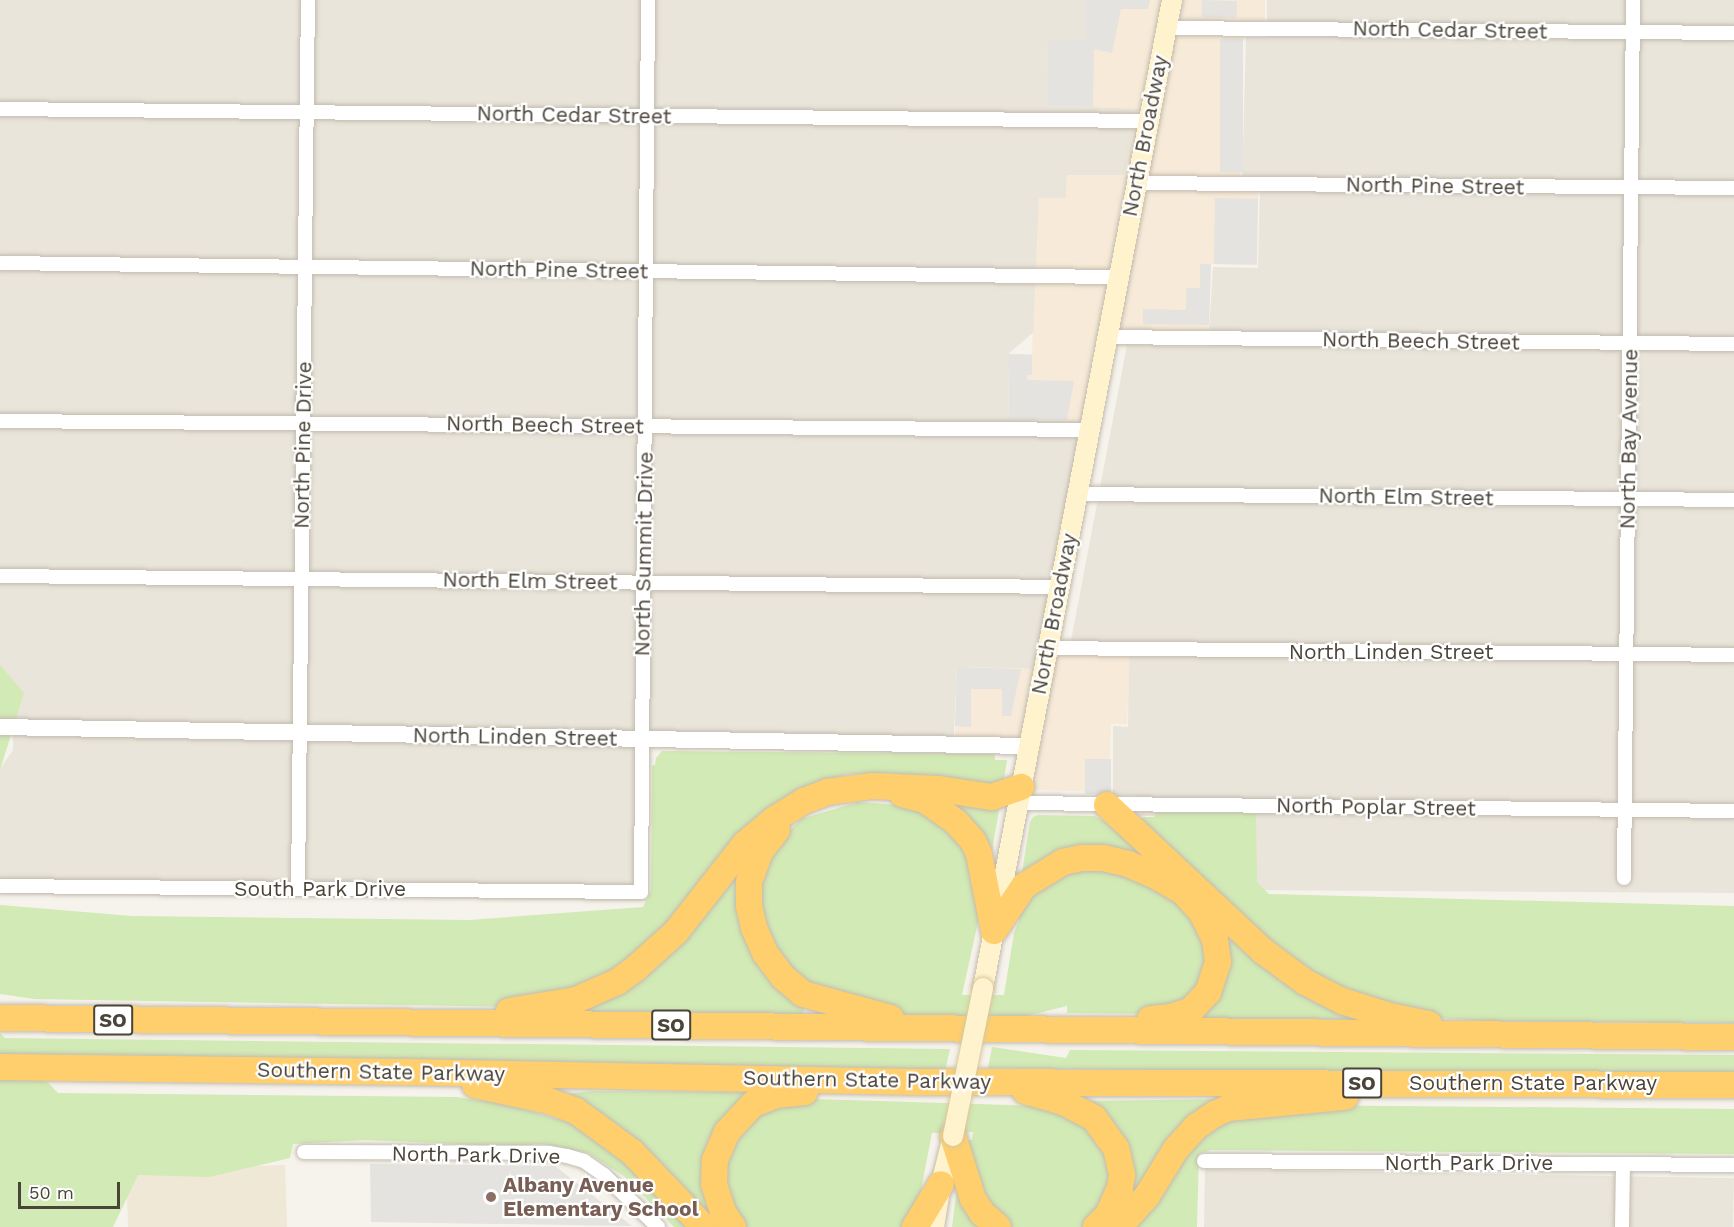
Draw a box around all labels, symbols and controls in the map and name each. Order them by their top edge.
street label: North Cedar Street [1352,16,1548,44]
street label: North Broadway [1117,53,1173,219]
street label: North Cedar Street [476,101,672,129]
street label: North Pine Street [1345,172,1525,200]
street label: North Pine Street [469,256,649,284]
street label: North Beech Street [1322,327,1520,355]
street label: North Bay Avenue [1615,348,1643,530]
street label: North Pine Drive [289,361,317,529]
street label: North Beech Street [446,411,644,439]
street label: North Summit Drive [630,451,658,657]
street label: North Elm Street [1318,483,1494,511]
street label: North Broadway [1026,531,1082,697]
street label: North Elm Street [442,567,618,595]
street label: North Linden Street [1289,639,1493,665]
street label: North Linden Street [413,723,617,751]
street label: North Poplar Street [1276,793,1476,821]
street label: South Park Drive [234,876,406,902]
road number: SO [92,1003,134,1037]
road number: SO [650,1008,692,1042]
street label: Southern State Parkway [257,1057,505,1087]
street label: Southern State Parkway [743,1065,991,1095]
road number: SO [1341,1066,1383,1100]
street label: Southern State Parkway [1409,1070,1657,1096]
street label: North Park Drive [391,1141,561,1169]
street label: North Park Drive [1384,1150,1554,1176]
scale bar [21,1170,123,1208]
place label: Albany Avenue Elementary School [503,1172,699,1222]
text: 50 m [29,1182,74,1203]
marker: Albany Avenue Elementary School [484,1190,498,1204]

